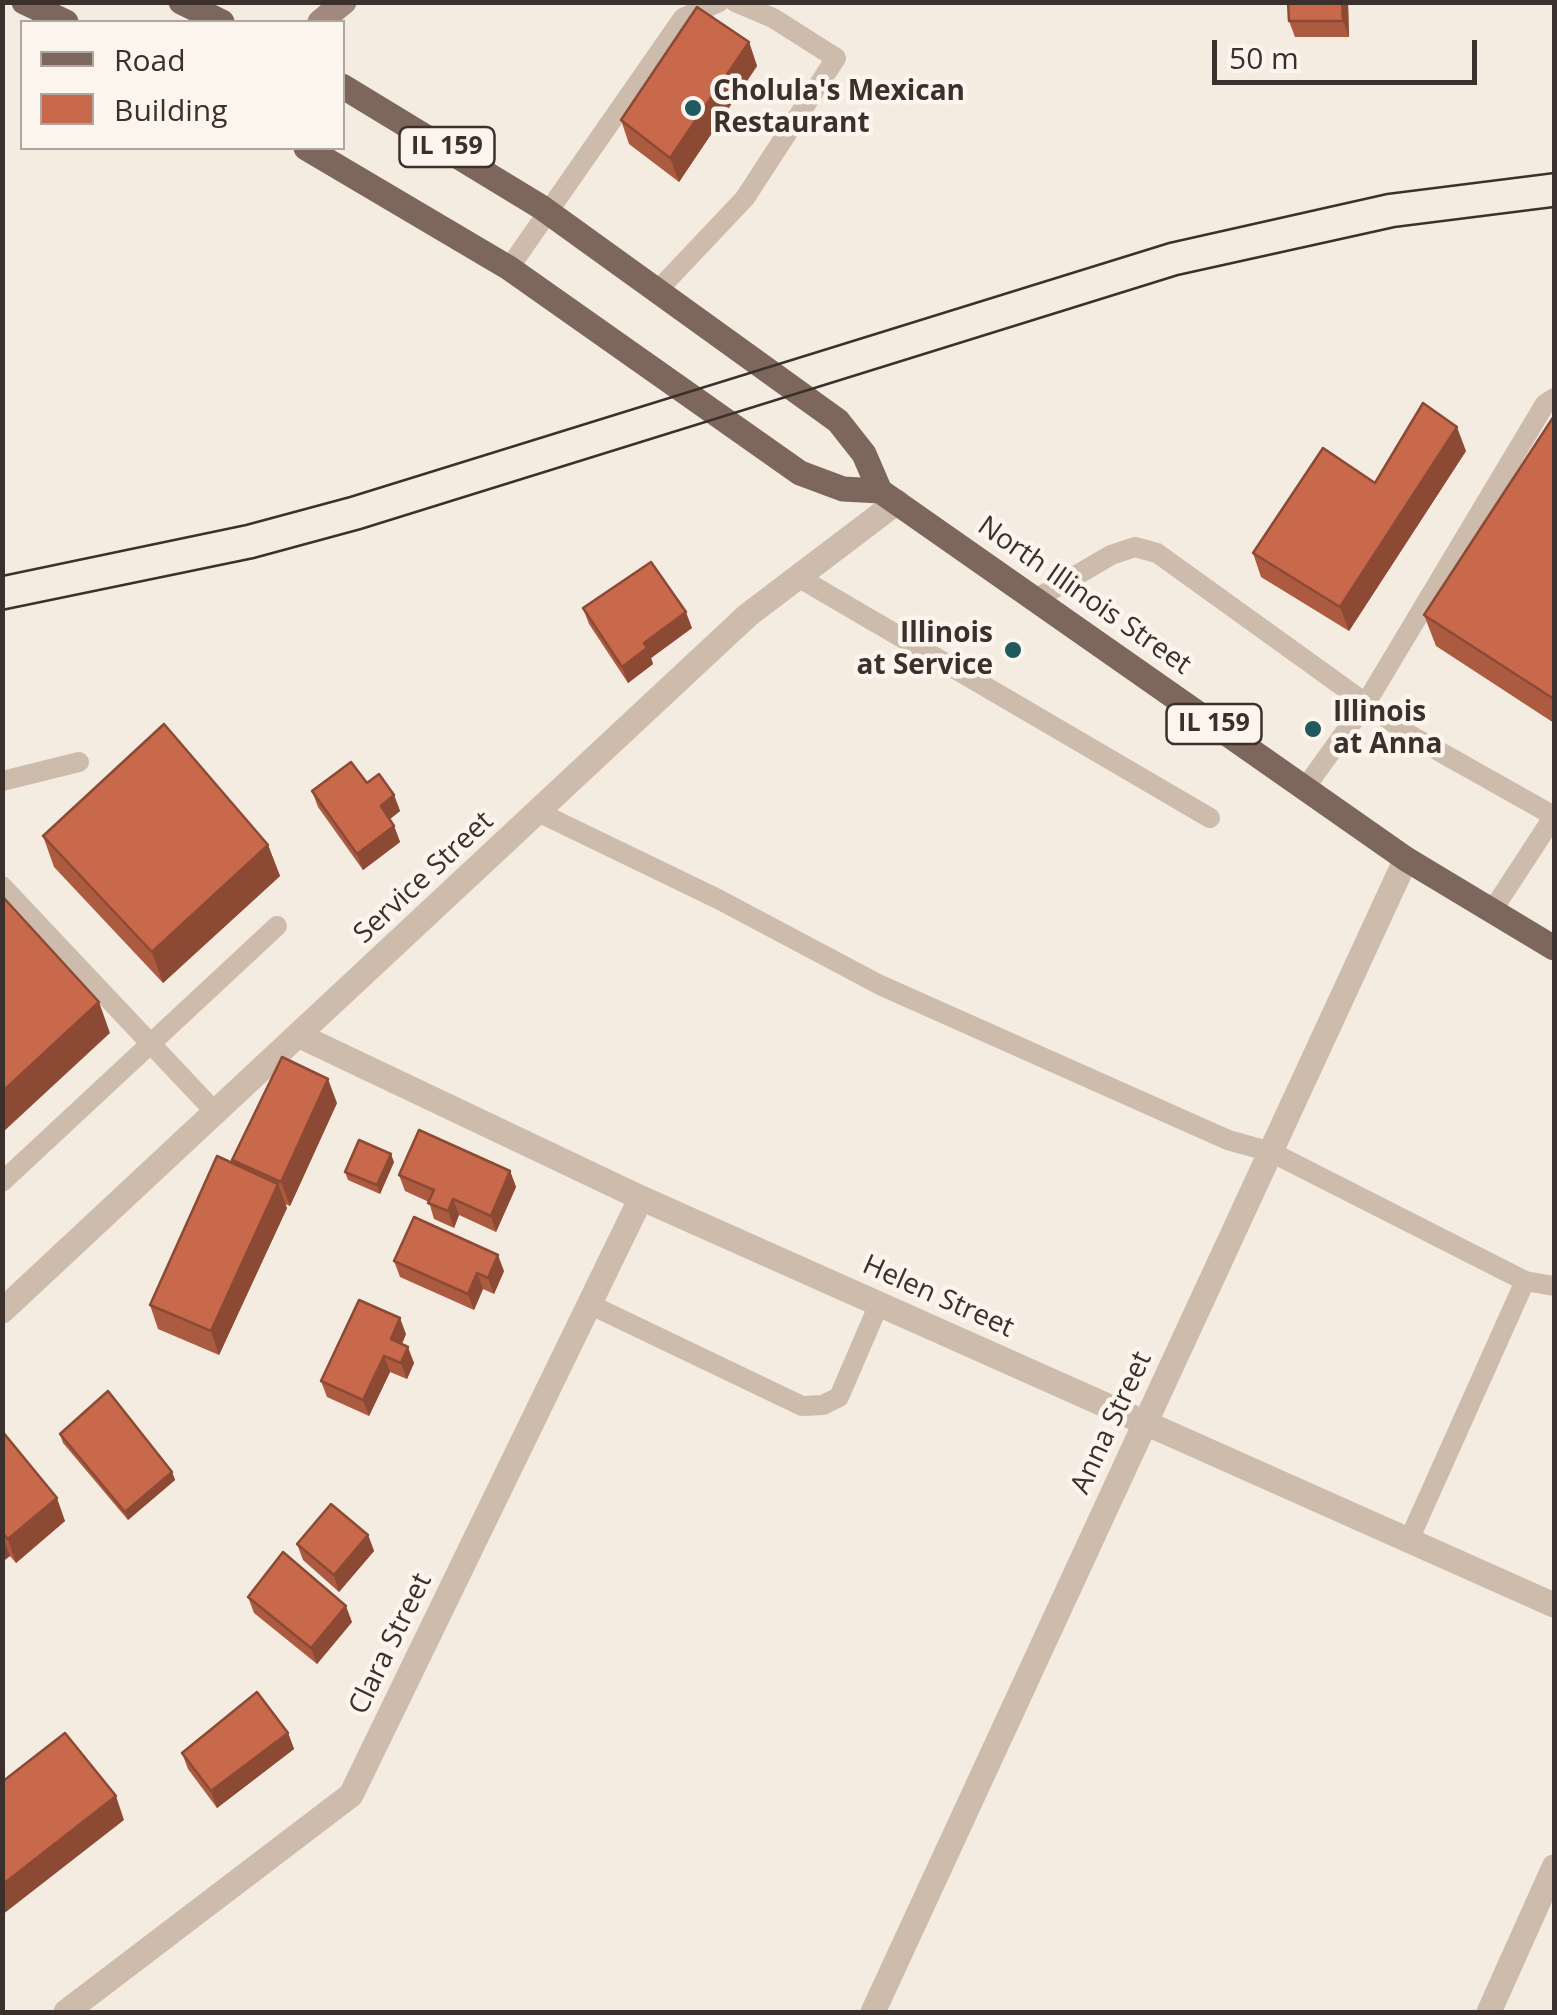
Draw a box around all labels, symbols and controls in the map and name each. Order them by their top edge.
legend [20,20,345,150]
scale bar [1217,20,1482,82]
text: 50 m [1229,37,1299,78]
text: Road [114,39,186,80]
place label: Cholula's Mexican Restaurant [713,75,965,141]
text: Building [114,89,228,130]
marker: Cholula's Mexican Restaurant [682,97,704,119]
road number: IL 159 [400,127,494,167]
street label: North Illinois Street [971,510,1197,682]
place label: Illinois at Service [857,617,993,683]
marker: Illinois at Service [1002,639,1024,661]
place label: Illinois at Anna [1333,696,1442,762]
road number: IL 159 [1166,704,1262,744]
marker: Illinois at Anna [1302,718,1324,740]
street label: Service Street [347,805,501,951]
street label: Helen Street [857,1249,1019,1345]
street label: Anna Street [1064,1347,1160,1499]
street label: Clara Street [342,1568,440,1720]

